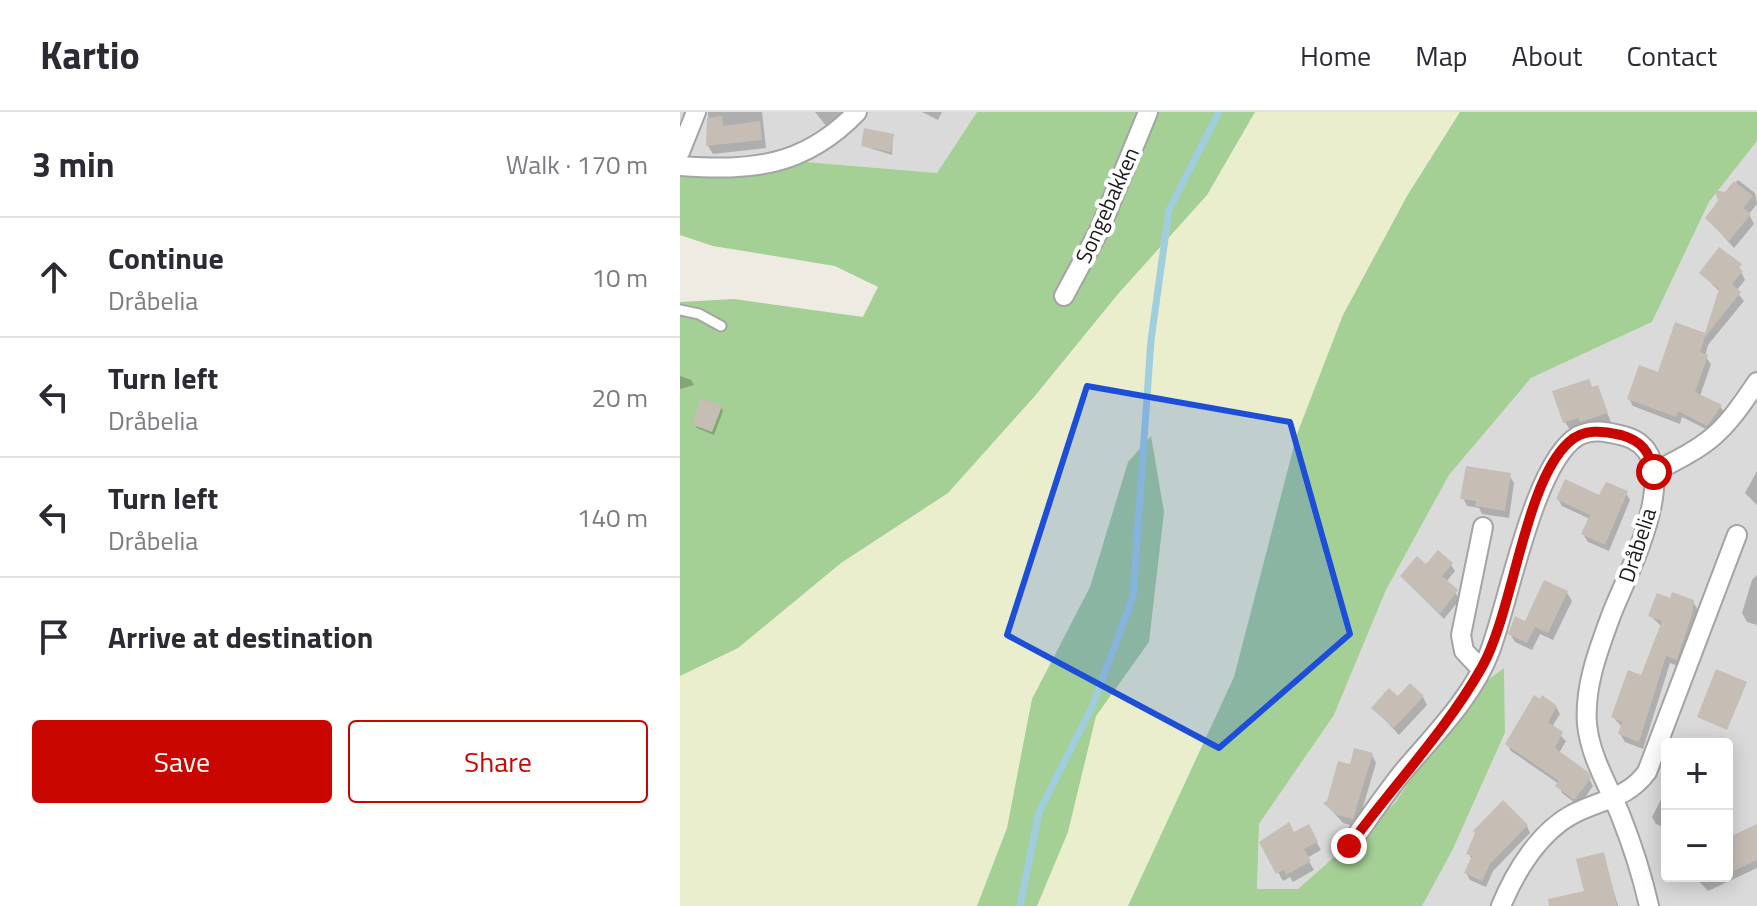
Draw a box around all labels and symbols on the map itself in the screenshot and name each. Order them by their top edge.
street label: Songebakken [1066,141,1148,269]
route start [1636,454,1672,490]
street label: Dråbelia [1609,503,1665,587]
route end [1331,828,1367,864]

